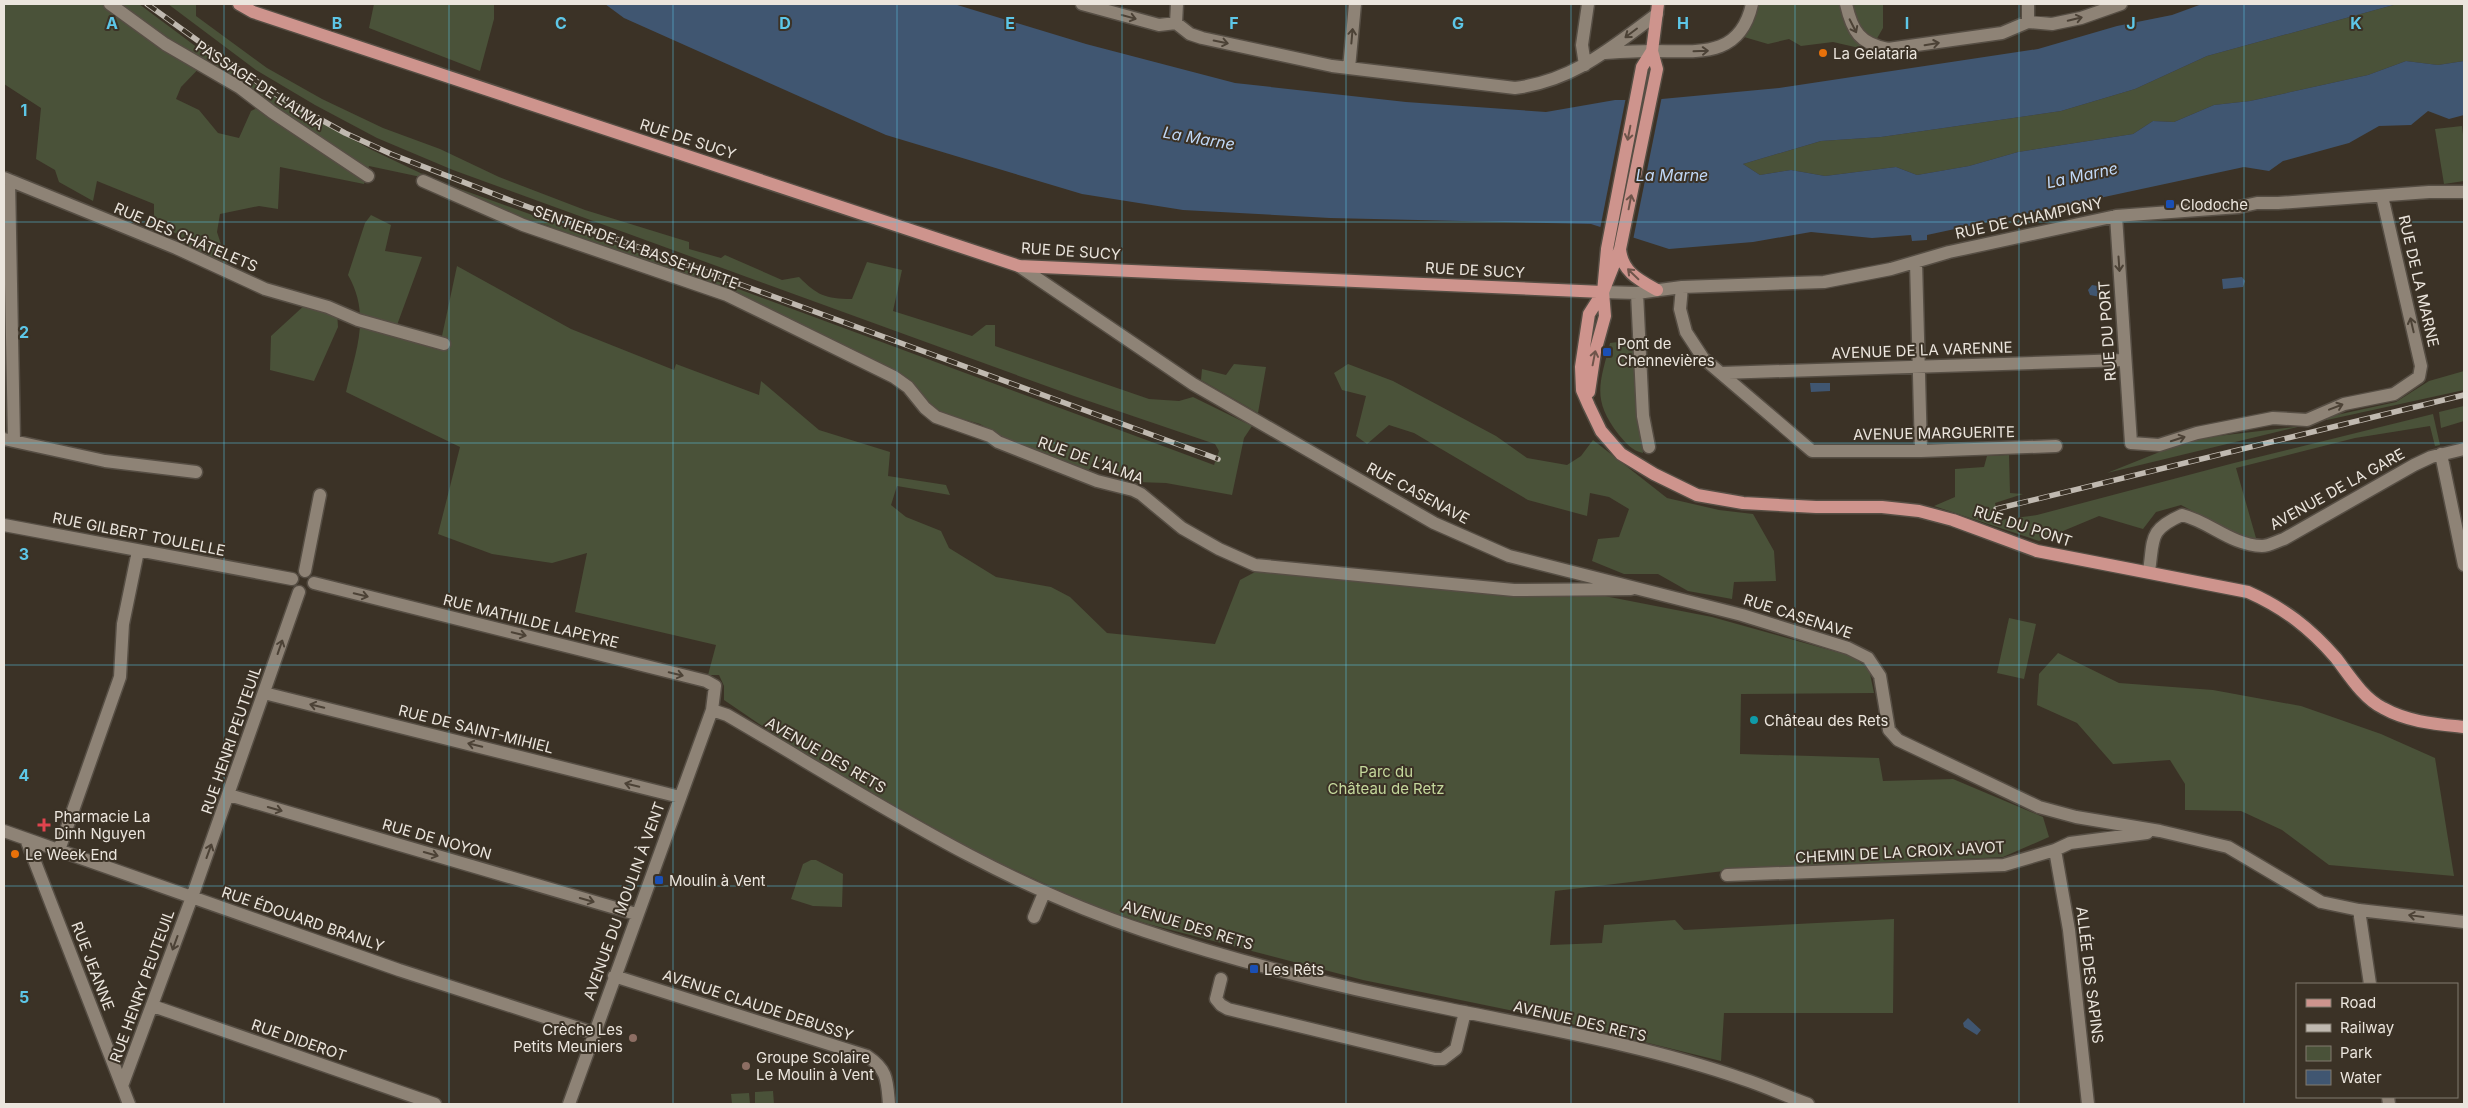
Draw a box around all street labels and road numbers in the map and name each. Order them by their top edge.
street label: PASSAGE DE L'ALMA [192,36,328,134]
street label: RUE DE SUCY [637,115,739,163]
street label: RUE DE CHAMPIGNY [1953,193,2105,243]
street label: RUE DES CHÂTELETS [111,198,261,276]
street label: SENTIER DE LA BASSE HUTTE [531,201,741,293]
street label: RUE DE LA MARNE [2395,213,2443,349]
street label: RUE DE SUCY [1020,238,1122,264]
street label: RUE DE SUCY [1425,258,1525,282]
street label: RUE DU PORT [2094,280,2120,382]
street label: AVENUE DE LA VARENNE [1831,337,2013,363]
street label: AVENUE MARGUERITE [1853,422,2015,444]
street label: RUE DE L'ALMA [1035,432,1147,488]
street label: AVENUE DE LA GARE [2266,444,2408,534]
street label: RUE CASENAVE [1363,458,1473,528]
street label: RUE DU PONT [1971,501,2075,551]
street label: RUE GILBERT TOULELLE [51,508,227,560]
street label: RUE CASENAVE [1741,589,1855,643]
street label: RUE MATHILDE LAPEYRE [441,590,621,652]
street label: RUE HENRI PEUTEUIL [197,663,265,817]
street label: RUE DE SAINT-MIHIEL [396,701,556,757]
street label: AVENUE DES RETS [762,713,890,797]
street label: AVENUE DU MOULIN À VENT [579,799,669,1003]
street label: RUE DE NOYON [380,814,494,864]
street label: CHEMIN DE LA CROIX JAVOT [1795,837,2005,867]
street label: RUE ÉDOUARD BRANLY [219,882,387,956]
street label: AVENUE DES RETS [1120,896,1256,954]
street label: ALLÉE DES SAPINS [2072,905,2108,1045]
street label: RUE HENRY PEUTEUIL [105,907,179,1065]
street label: RUE JEANNE [67,919,119,1013]
street label: AVENUE CLAUDE DEBUSSY [660,965,856,1045]
street label: AVENUE DES RETS [1512,996,1648,1046]
street label: RUE DIDEROT [249,1015,349,1065]

